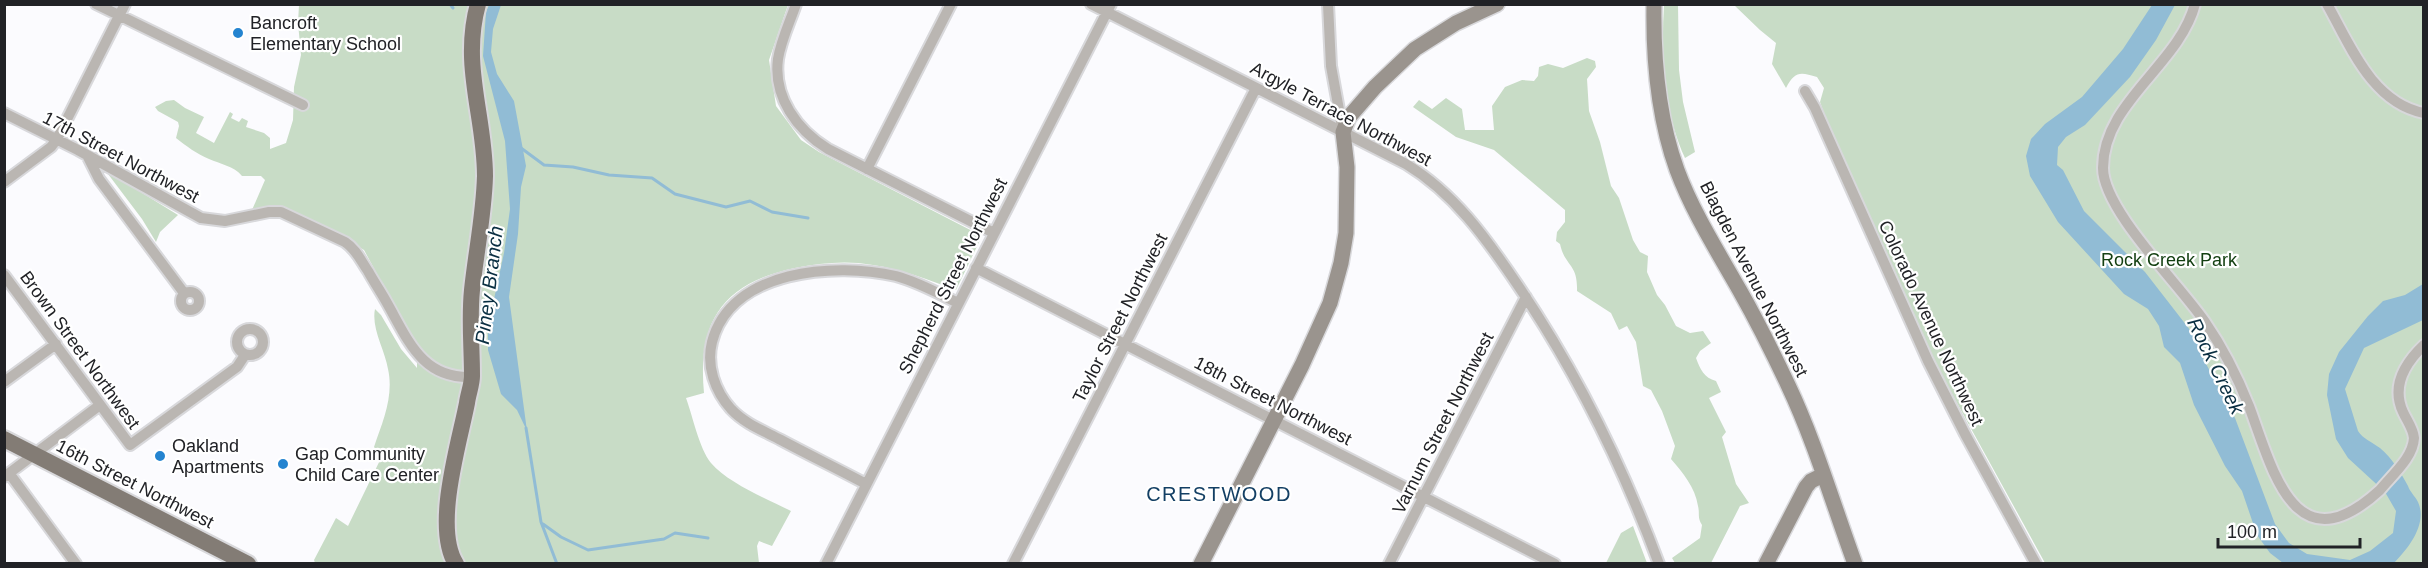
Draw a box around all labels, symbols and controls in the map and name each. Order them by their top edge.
place label: Bancroft Elementary School [250,13,401,54]
marker: Bancroft Elementary School [231,26,245,40]
street label: Argyle Terrace Northwest [1247,58,1435,170]
street label: 17th Street Northwest [39,107,203,207]
street label: Shepherd Street Northwest [895,175,1011,377]
street label: Blagden Avenue Northwest [1696,178,1812,380]
street label: Colorado Avenue Northwest [1875,217,1987,429]
water label: Piney Branch [471,225,507,345]
street label: Taylor Street Northwest [1069,230,1171,406]
park label: Rock Creek Park [2101,250,2238,270]
street label: Brown Street Northwest [16,267,144,433]
water label: Rock Creek [2183,314,2249,419]
street label: Varnum Street Northwest [1389,329,1497,517]
street label: 18th Street Northwest [1191,353,1355,449]
street label: 16th Street Northwest [53,436,217,532]
place label: Oakland Apartments [172,436,264,477]
place label: Gap Community Child Care Center [295,444,439,485]
marker: Oakland Apartments [153,449,167,463]
marker: Gap Community Child Care Center [276,457,290,471]
district label: CRESTWOOD [1146,483,1292,505]
scale bar [2218,511,2360,549]
text: 100 m [2227,522,2277,542]

